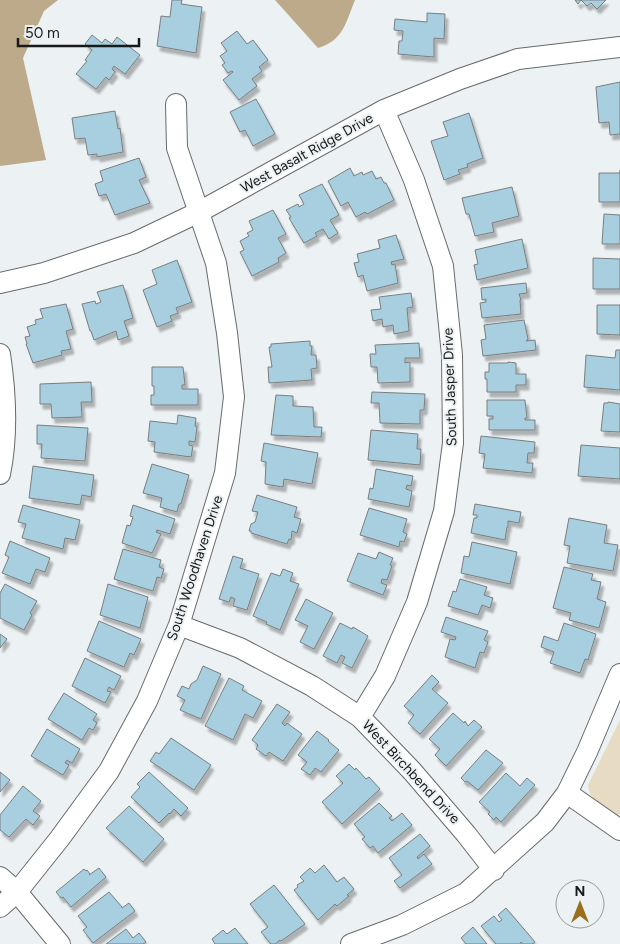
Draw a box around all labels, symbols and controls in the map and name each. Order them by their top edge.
scale bar [18,15,139,47]
text: 50 m [25,24,60,42]
street label: West Basalt Ridge Drive [238,109,377,197]
street label: South Jasper Drive [439,327,461,446]
street label: South Woodhaven Drive [163,493,227,643]
street label: West Birchbend Drive [359,717,464,828]
north arrow [555,879,605,929]
text: N [575,883,585,900]

